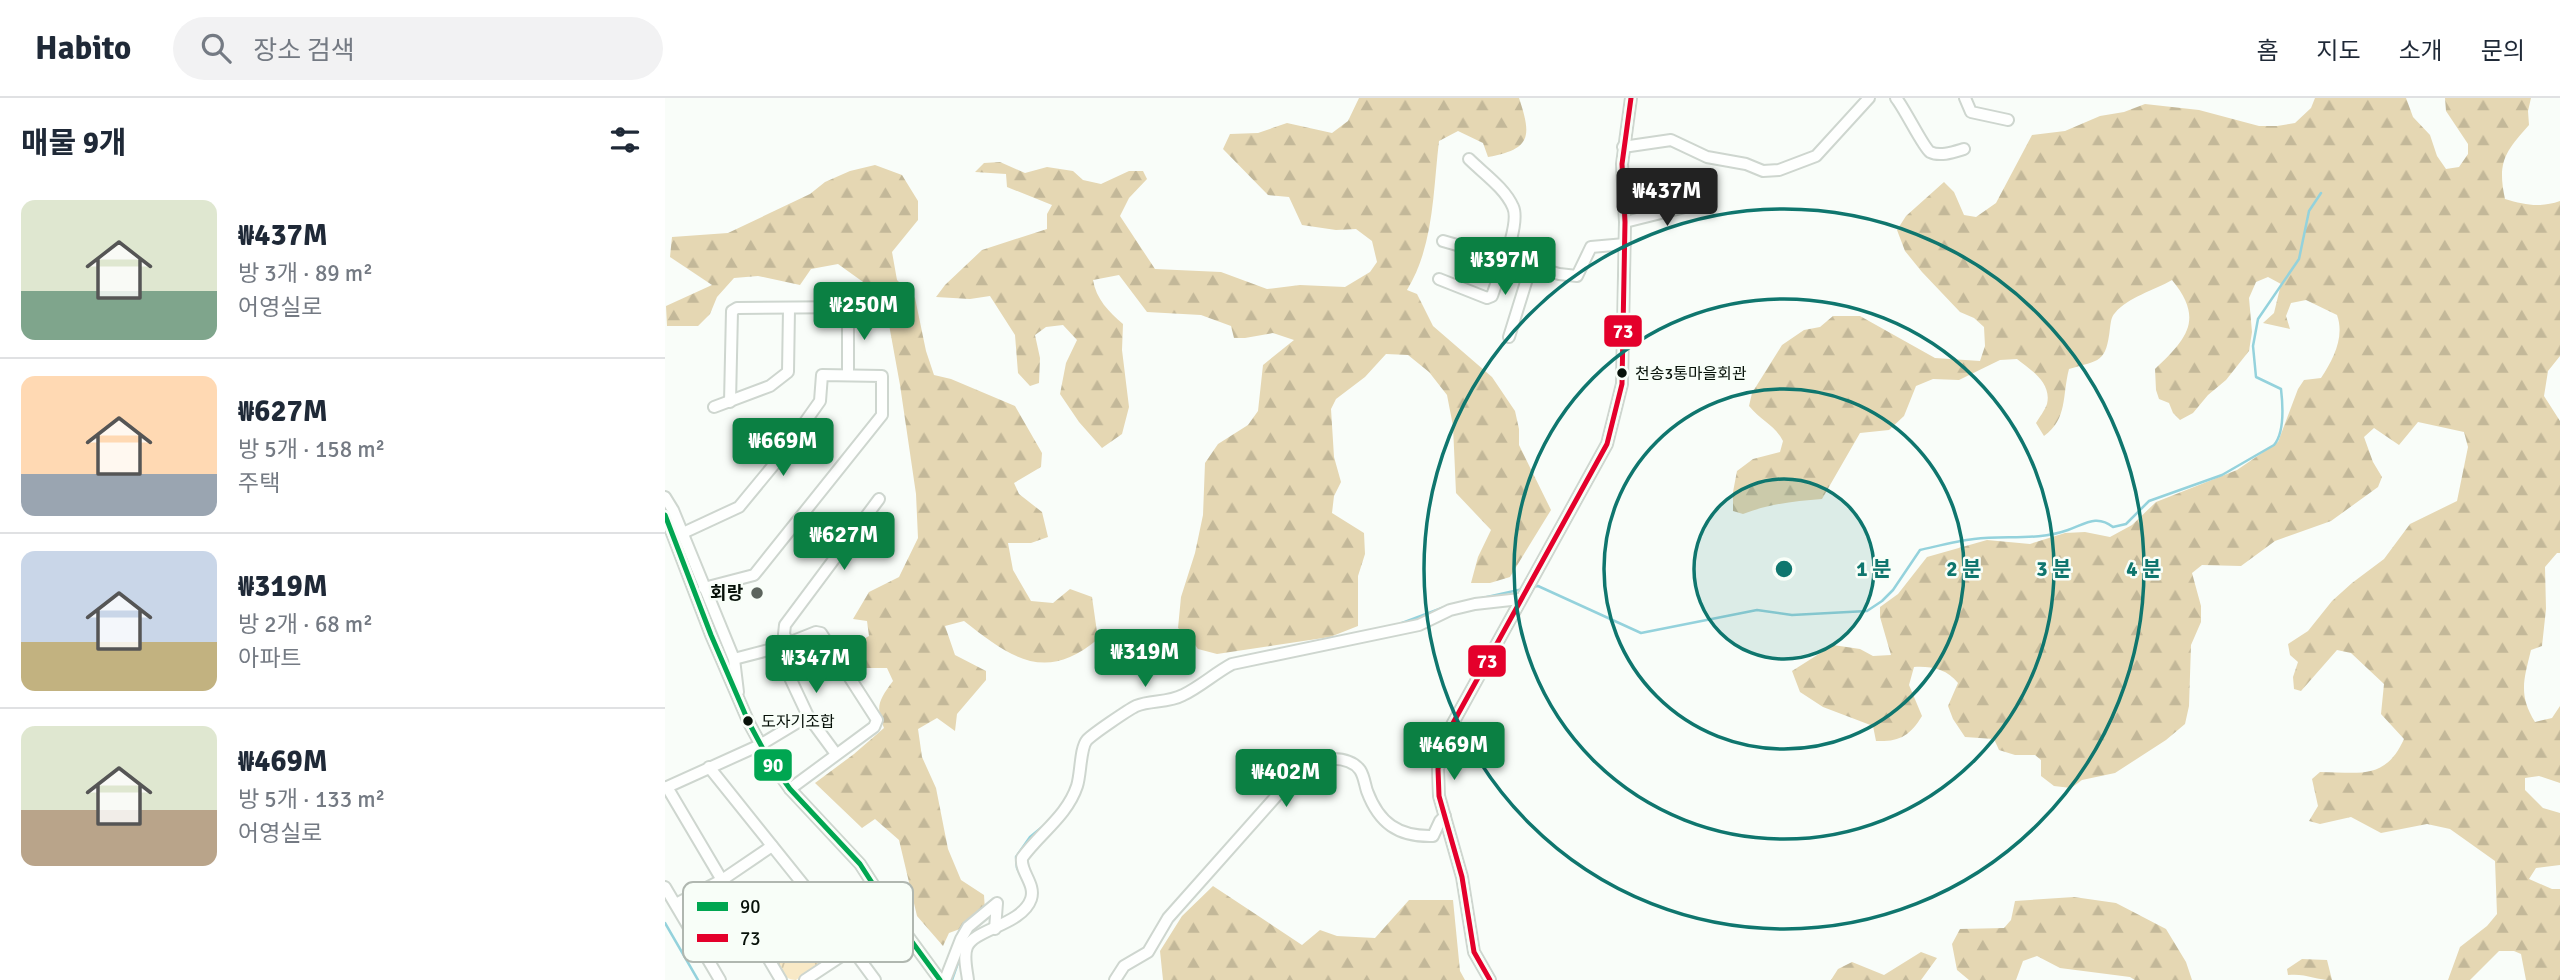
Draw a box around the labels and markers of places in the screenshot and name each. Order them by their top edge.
pin: ₩437M [1618,169,1716,228]
pin: ₩397M [1456,238,1554,297]
pin: ₩250M [815,282,913,342]
place label: 천송3통마을회관 [1635,364,1747,384]
marker: 천송3통마을회관 [1615,366,1629,380]
pin: ₩669M [734,418,832,478]
pin: ₩627M [795,512,893,572]
centre of rings [1772,557,1796,581]
place label: 회랑 [710,582,743,604]
marker: 회랑 [749,585,765,601]
pin: ₩319M [1096,630,1194,689]
pin: ₩347M [767,636,865,695]
place label: 도자기조합 [761,712,835,732]
marker: 도자기조합 [741,714,755,728]
pin: ₩469M [1405,722,1503,782]
pin: ₩402M [1237,750,1335,809]

